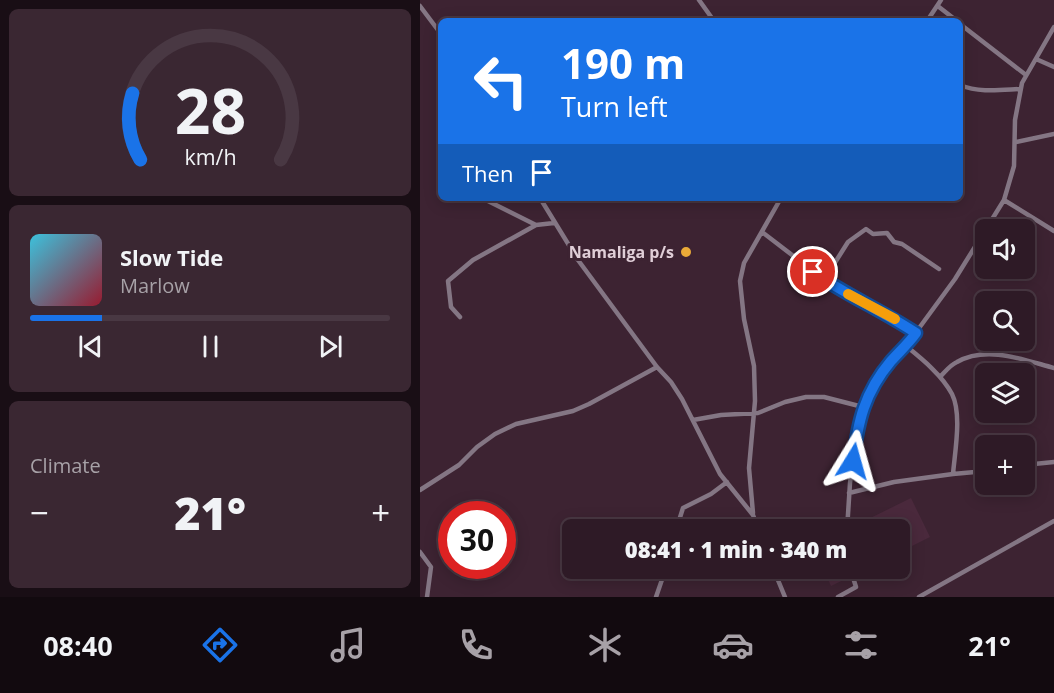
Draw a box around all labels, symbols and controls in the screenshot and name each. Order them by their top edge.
text: 190 m [561,34,685,91]
icon: left [462,42,540,120]
text: 28 [174,67,246,152]
text: Turn left [561,88,668,125]
text: km/h [184,142,236,171]
icon: arrive [525,156,558,189]
text: Then [462,158,513,188]
map controls [975,219,1035,495]
button: sound [975,219,1035,279]
place label: Namaliga p/s [569,241,674,263]
text: Slow Tide [120,242,223,272]
marker: Namaliga p/s [679,245,693,259]
pin [787,246,838,297]
icon: arrive [796,255,829,288]
text: Marlow [120,272,190,299]
button: search [975,291,1035,351]
icon: previous [74,330,107,363]
icon: pause [194,330,227,363]
icon: next [314,330,347,363]
button: layers [975,363,1035,423]
position arrow [821,429,885,493]
button: + [975,435,1035,495]
text: Climate [30,452,101,479]
text: 21° [174,482,246,543]
text: − [30,490,49,535]
text: + [371,490,390,535]
speed limit sign: 30 [438,501,516,579]
text: 08:41 · 1 min · 340 m [625,534,847,564]
icon: directions [199,624,241,666]
icon: music [327,624,369,666]
icon: phone [455,624,497,666]
icon: climate [584,624,626,666]
icon: car [712,624,754,666]
icon: filters [840,624,882,666]
text: 08:40 [43,627,113,664]
text: 21° [968,627,1011,664]

